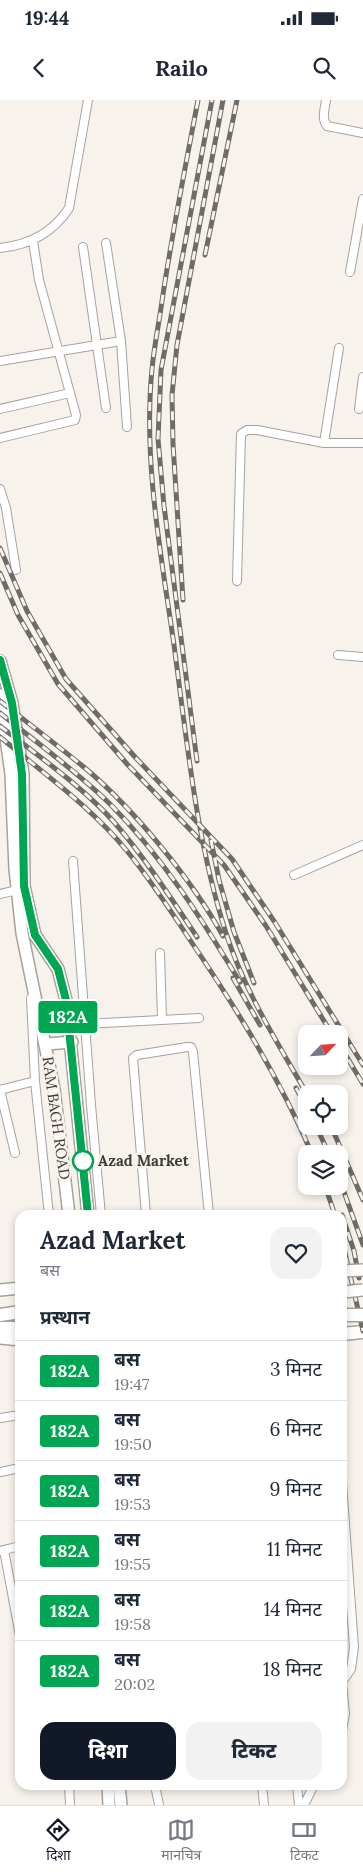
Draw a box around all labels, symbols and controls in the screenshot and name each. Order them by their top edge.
text: 19:44 [25,6,69,30]
icon: back [25,54,53,82]
text: Railo [155,54,208,82]
icon: search [310,54,338,82]
line badge: 182A [33,1001,103,1033]
text: 182A [48,1005,88,1028]
north arrow [298,1025,348,1075]
map controls [298,1025,348,1195]
street label: RAM BAGH ROAD [38,1055,75,1181]
button: locate [298,1085,348,1135]
button: layers [298,1145,348,1195]
marker: Azad Market [72,1150,94,1172]
place label: Azad Market [98,1151,190,1170]
text: Azad Market [40,1225,185,1256]
button: heart [270,1227,322,1279]
text: बस [40,1260,60,1280]
text: प्रस्थान [40,1305,90,1329]
text: बस [114,1347,140,1371]
text: 3 मिनट [270,1357,322,1381]
text: 182A [50,1359,89,1382]
text: 19:47 [114,1374,149,1394]
text: बस [114,1407,140,1431]
text: 6 मिनट [270,1417,322,1441]
text: 182A [50,1419,89,1442]
text: 19:50 [114,1434,152,1454]
text: बस [114,1467,140,1491]
text: 9 मिनट [270,1477,322,1501]
text: 182A [50,1479,89,1502]
text: 19:53 [114,1494,151,1514]
text: बस [114,1527,140,1551]
text: 11 मिनट [267,1537,322,1561]
text: 182A [50,1539,89,1562]
text: 19:55 [114,1554,151,1574]
text: बस [114,1587,140,1611]
text: 14 मिनट [263,1597,322,1621]
text: 182A [50,1599,89,1622]
text: 19:58 [114,1614,151,1634]
text: बस [114,1647,140,1671]
text: 18 मिनट [263,1657,322,1681]
text: 182A [50,1659,89,1682]
text: 20:02 [114,1674,155,1694]
button: दिशा [40,1722,176,1780]
button: टिकट [186,1722,322,1780]
tab: दिशा [44,1816,72,1866]
tab: मानचित्र [161,1816,201,1866]
tab: टिकट [290,1816,319,1866]

